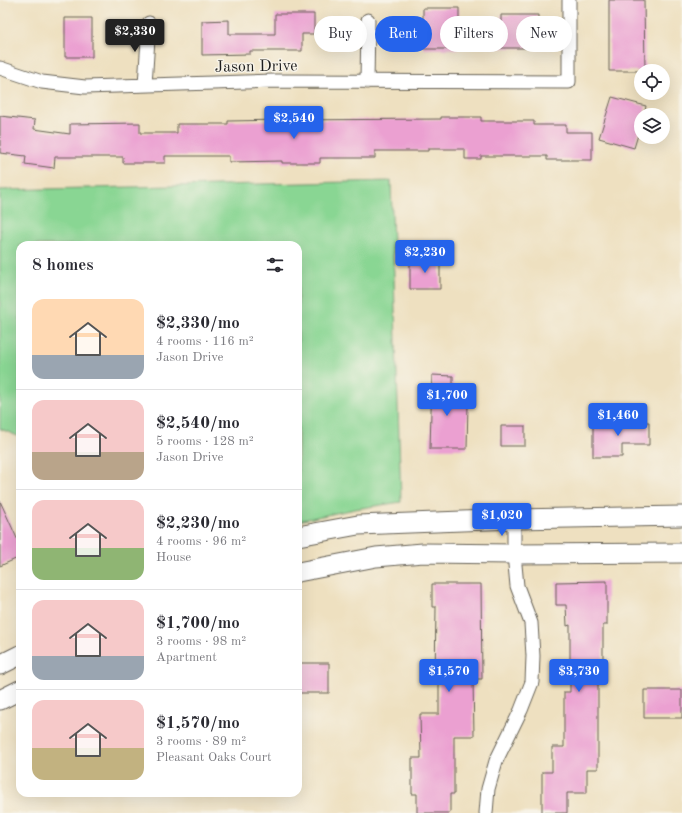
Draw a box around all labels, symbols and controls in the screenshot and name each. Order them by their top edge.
chip: Buy [314,16,367,52]
chip: Rent [375,16,432,52]
chip: Filters [440,16,508,52]
chip: New [516,16,572,52]
pin: $2,330 [102,19,168,53]
text: $2,330 [114,25,156,38]
street label: Jason Drive [214,58,298,76]
map controls [634,64,670,144]
button: locate [634,64,670,100]
pin: $2,540 [261,106,327,140]
button: layers [634,108,670,144]
text: $2,540 [273,112,315,125]
pin: $2,230 [392,240,458,274]
text: $2,230 [404,246,446,259]
icon: filters [264,254,286,276]
text: 8 homes [32,257,94,274]
icon: home [64,315,112,363]
text: $2,330/mo [156,315,240,332]
text: 4 rooms · 116 m² [156,335,254,348]
text: Jason Drive [156,351,223,364]
pin: $1,700 [414,383,480,417]
text: $1,700 [426,389,468,402]
pin: $1,460 [585,403,651,437]
text: $1,460 [597,409,639,422]
text: $2,540/mo [156,415,240,432]
icon: home [64,416,112,464]
text: 5 rooms · 128 m² [156,435,254,448]
text: Jason Drive [156,451,223,464]
pin: $1,020 [469,503,535,537]
text: $1,020 [481,509,523,522]
text: $2,230/mo [156,515,240,532]
icon: home [64,516,112,564]
text: 4 rooms · 96 m² [156,535,246,548]
text: House [156,551,191,564]
text: $1,700/mo [156,615,240,632]
icon: home [64,616,112,664]
text: 3 rooms · 98 m² [156,635,246,648]
text: Apartment [156,651,217,664]
pin: $1,570 [416,659,482,693]
pin: $3,730 [546,659,612,693]
text: $1,570 [428,665,470,678]
text: $3,730 [558,665,600,678]
text: $1,570/mo [156,715,240,732]
icon: home [64,716,112,764]
text: 3 rooms · 89 m² [156,735,246,748]
text: Pleasant Oaks Court [156,751,272,764]

